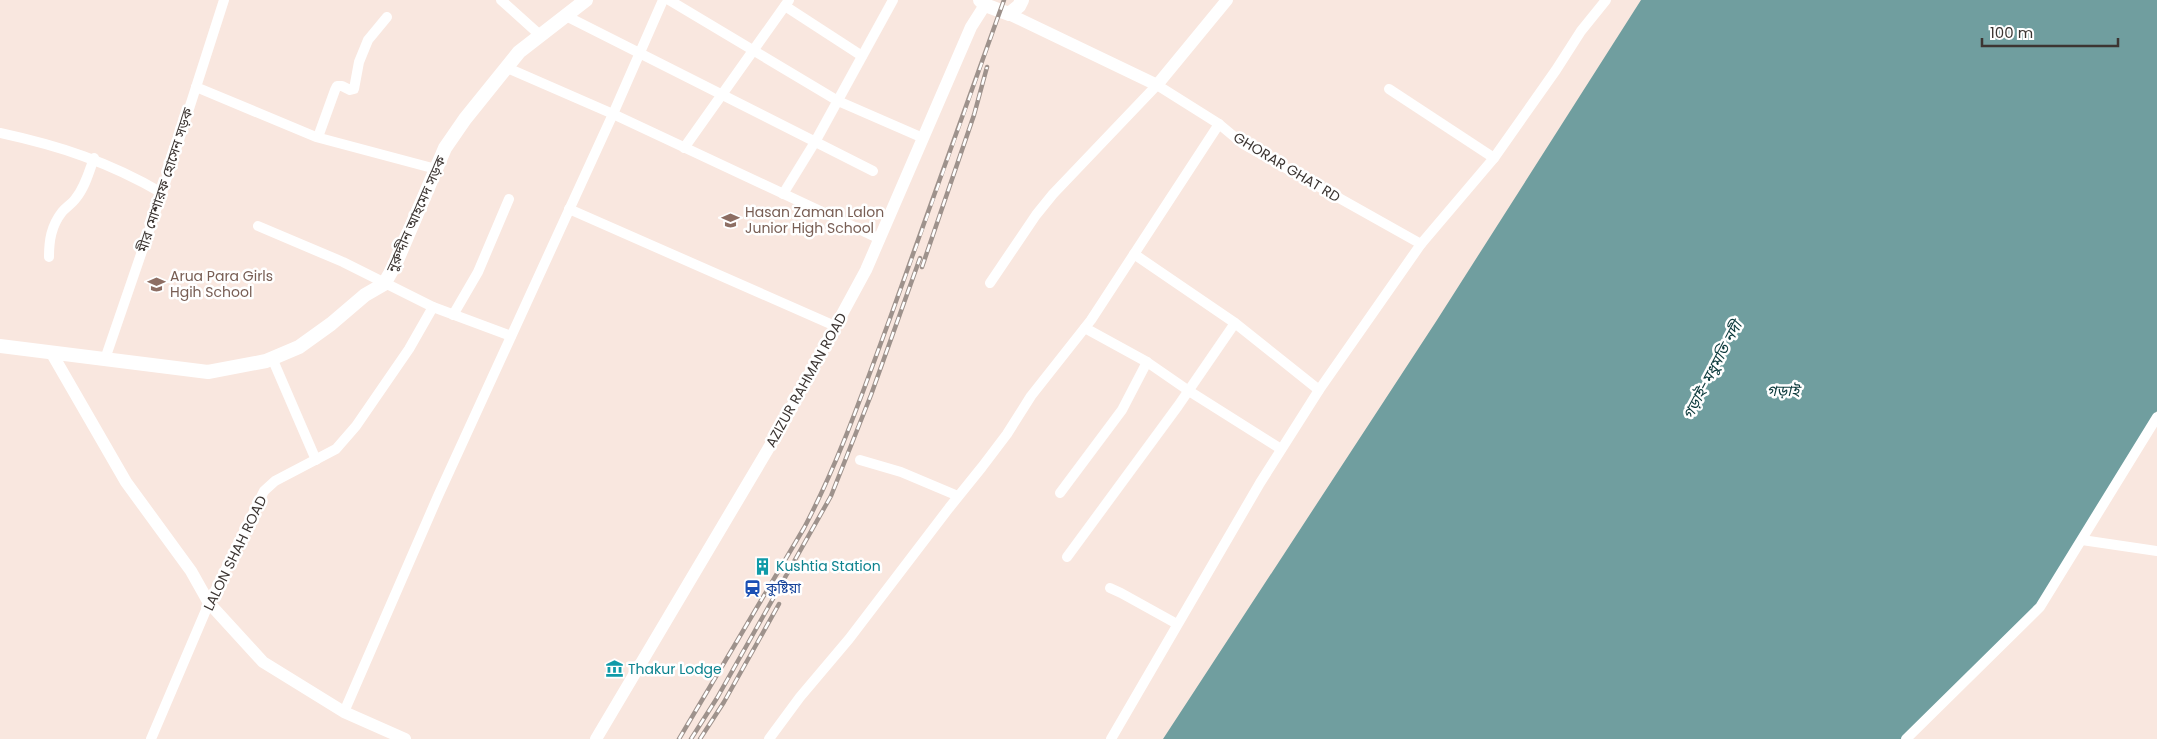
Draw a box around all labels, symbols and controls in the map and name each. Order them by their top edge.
scale bar [1982,15,2118,47]
text: 100 m [1990,22,2033,43]
street label: মীর মোশারফ হোসেন সড়ক [132,104,198,256]
street label: GHORAR GHAT RD [1230,127,1344,207]
street label: নুরুদ্দীন আহমেদ সড়ক [381,152,451,276]
place label: Hasan Zaman Lalon Junior High School [745,202,884,238]
school or university icon: Hasan Zaman Lalon Junior High School [721,210,741,230]
place label: Arua Para Girls Hgih School [170,266,273,302]
school or university icon: Arua Para Girls Hgih School [146,274,166,294]
street label: AZIZUR RAHMAN ROAD [761,309,851,451]
water label: গড়াই-মধুমতি নদী [1677,315,1748,423]
water label: গড়াই [1767,380,1802,401]
street label: LALON SHAH ROAD [198,492,272,614]
building icon: Kushtia Station [752,556,772,576]
place label: Kushtia Station [776,556,881,576]
station icon: কুষ্টিয়া [742,578,762,598]
place label: কুষ্টিয়া [765,578,801,598]
museum icon: Thakur Lodge [604,659,624,679]
place label: Thakur Lodge [628,659,722,679]

